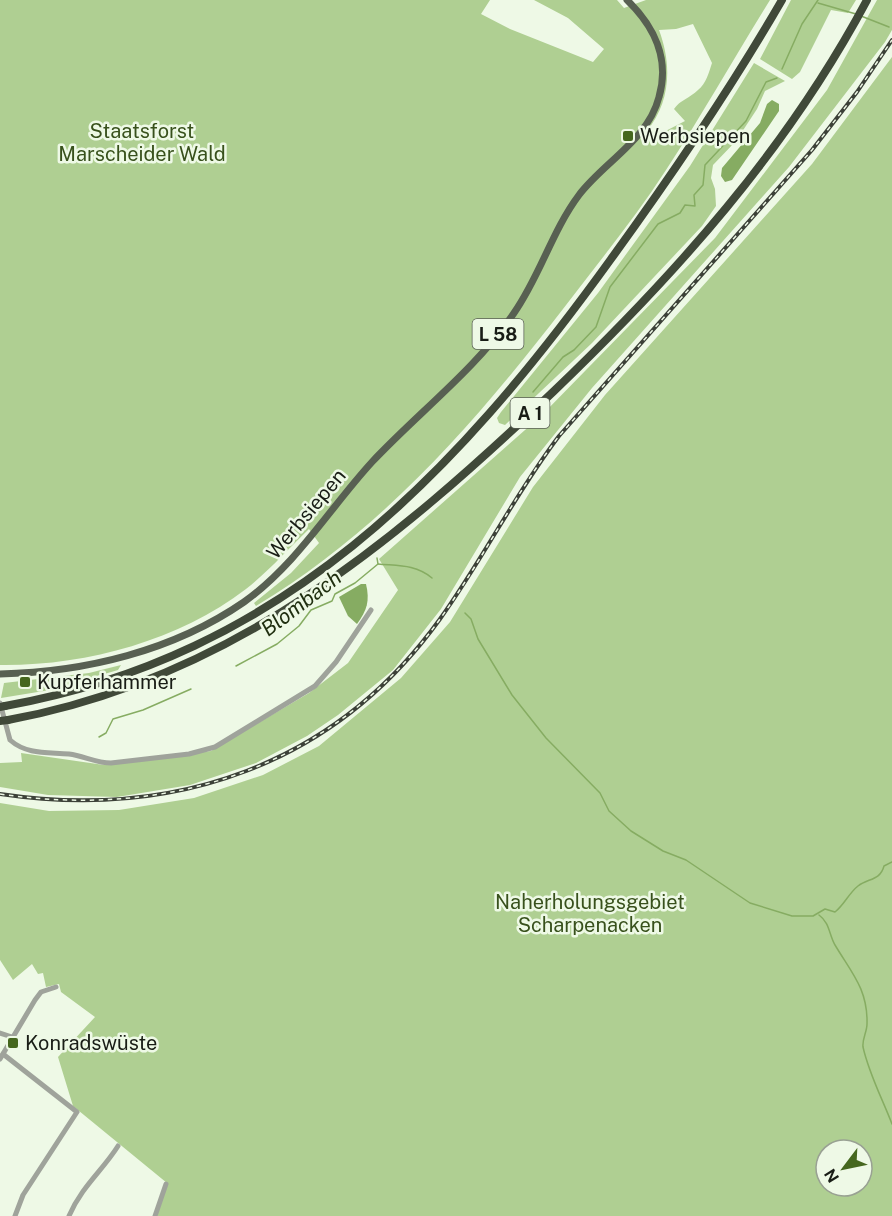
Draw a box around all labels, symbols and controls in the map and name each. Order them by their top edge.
park label: Staatsforst Marscheider Wald [58,119,226,166]
place label: Werbsiepen [640,124,750,148]
marker: Werbsiepen [621,129,635,143]
road number: L 58 [472,319,524,349]
road number: A 1 [510,398,550,428]
street label: Werbsiepen [261,464,351,564]
water label: Blombach [256,565,346,641]
place label: Kupferhammer [37,670,177,694]
marker: Kupferhammer [18,675,32,689]
park label: Naherholungsgebiet Scharpenacken [495,890,685,937]
place label: Konradswüste [25,1031,157,1055]
marker: Konradswüste [6,1036,20,1050]
north arrow [814,1138,874,1198]
text: N [820,1165,843,1186]

